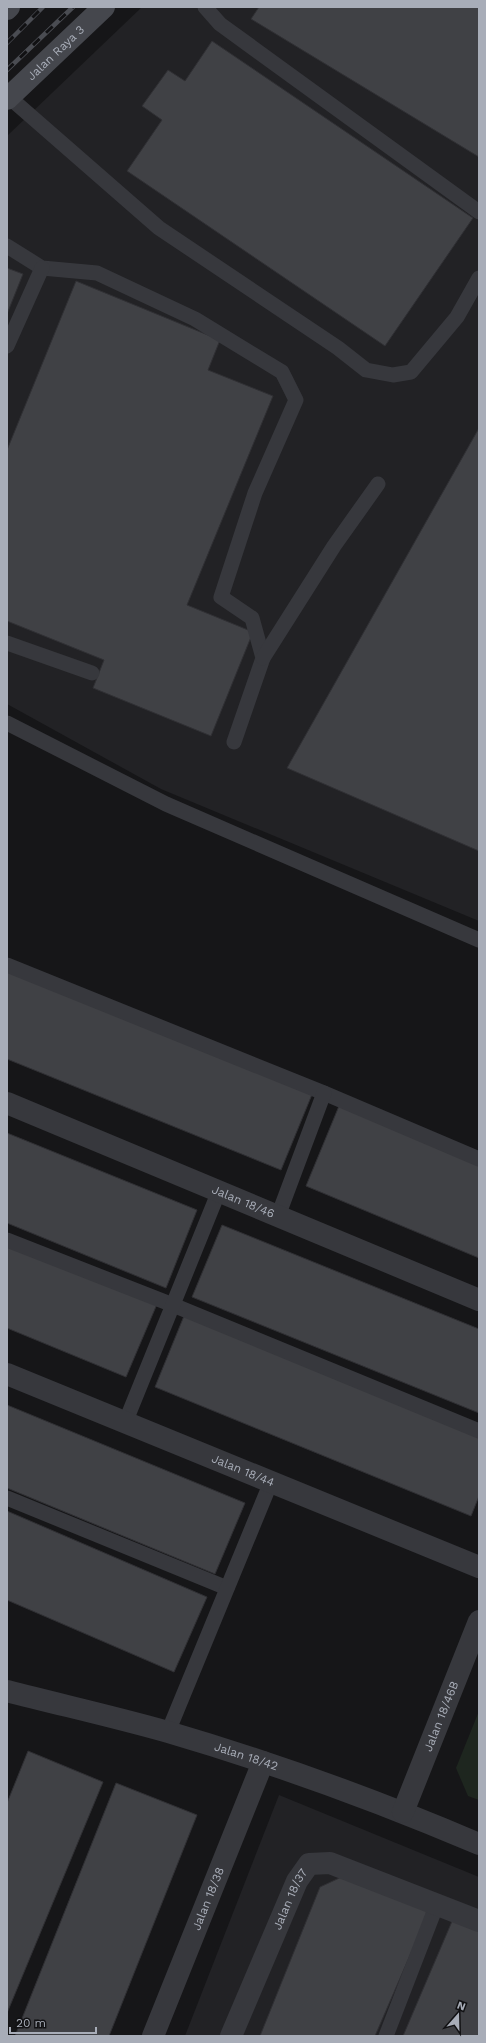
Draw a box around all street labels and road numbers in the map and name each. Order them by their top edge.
street label: Jalan Raya 3 [24,23,87,83]
street label: Jalan 18/46 [210,1182,277,1221]
street label: Jalan 18/44 [210,1451,277,1490]
street label: Jalan 18/46B [421,1679,461,1753]
street label: Jalan 18/42 [212,1739,280,1773]
street label: Jalan 18/38 [189,1865,227,1932]
street label: Jalan 18/37 [270,1866,311,1932]

